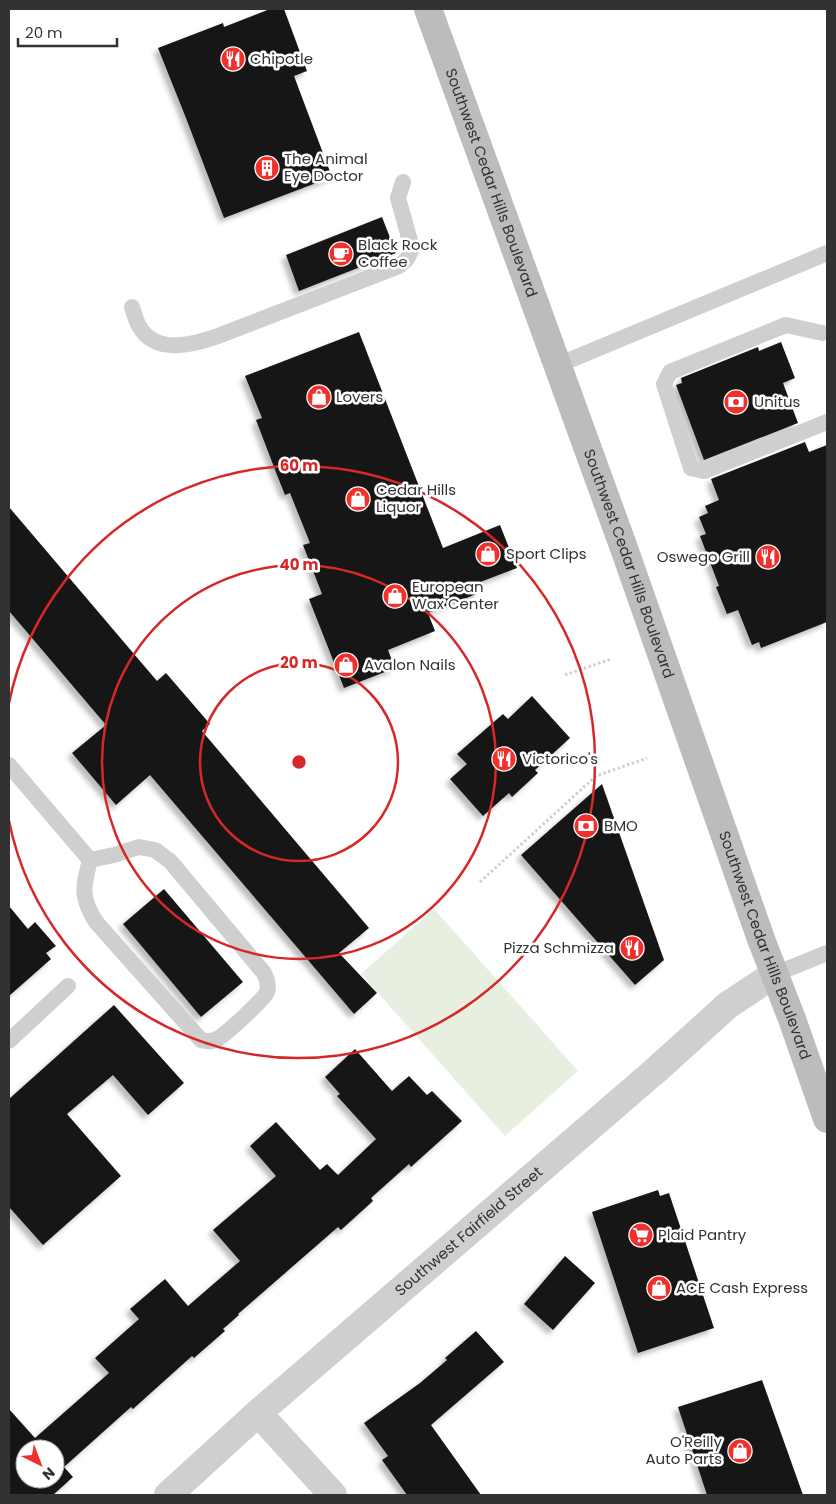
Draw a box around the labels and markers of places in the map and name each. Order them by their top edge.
restaurant icon: Chipotle [220,46,246,72]
place label: Chipotle [250,48,313,69]
place label: The Animal Eye Doctor [284,148,368,186]
building icon: The Animal Eye Doctor [254,155,280,181]
place label: Black Rock Coffee [358,234,438,272]
cafe icon: Black Rock Coffee [328,241,354,267]
shop icon: Lovers [306,384,332,410]
place label: Lovers [336,386,383,407]
bank icon: Unitus [723,389,749,415]
place label: Unitus [754,391,800,412]
place label: Cedar Hills Liquor [376,479,456,517]
shop icon: Cedar Hills Liquor [345,486,371,512]
shop icon: Sport Clips [475,541,501,567]
place label: Sport Clips [506,543,587,564]
restaurant icon: Oswego Grill [755,544,781,570]
place label: Oswego Grill [657,546,750,567]
place label: European Wax Center [412,576,499,614]
shop icon: European Wax Center [382,583,408,609]
shop icon: Avalon Nails [333,652,359,678]
place label: Avalon Nails [364,654,456,675]
restaurant icon: Victorico's [491,746,517,772]
place label: Victorico's [522,748,598,769]
centre of rings [290,753,308,771]
bank icon: BMO [573,813,599,839]
place label: BMO [604,815,638,836]
restaurant icon: Pizza Schmizza [619,935,645,961]
place label: Pizza Schmizza [503,937,614,958]
supermarket icon: Plaid Pantry [628,1222,654,1248]
place label: Plaid Pantry [658,1224,747,1245]
shop icon: ACE Cash Express [646,1275,672,1301]
place label: ACE Cash Express [676,1277,808,1298]
place label: O'Reilly Auto Parts [646,1431,723,1469]
shop icon: O'Reilly Auto Parts [727,1438,753,1464]

